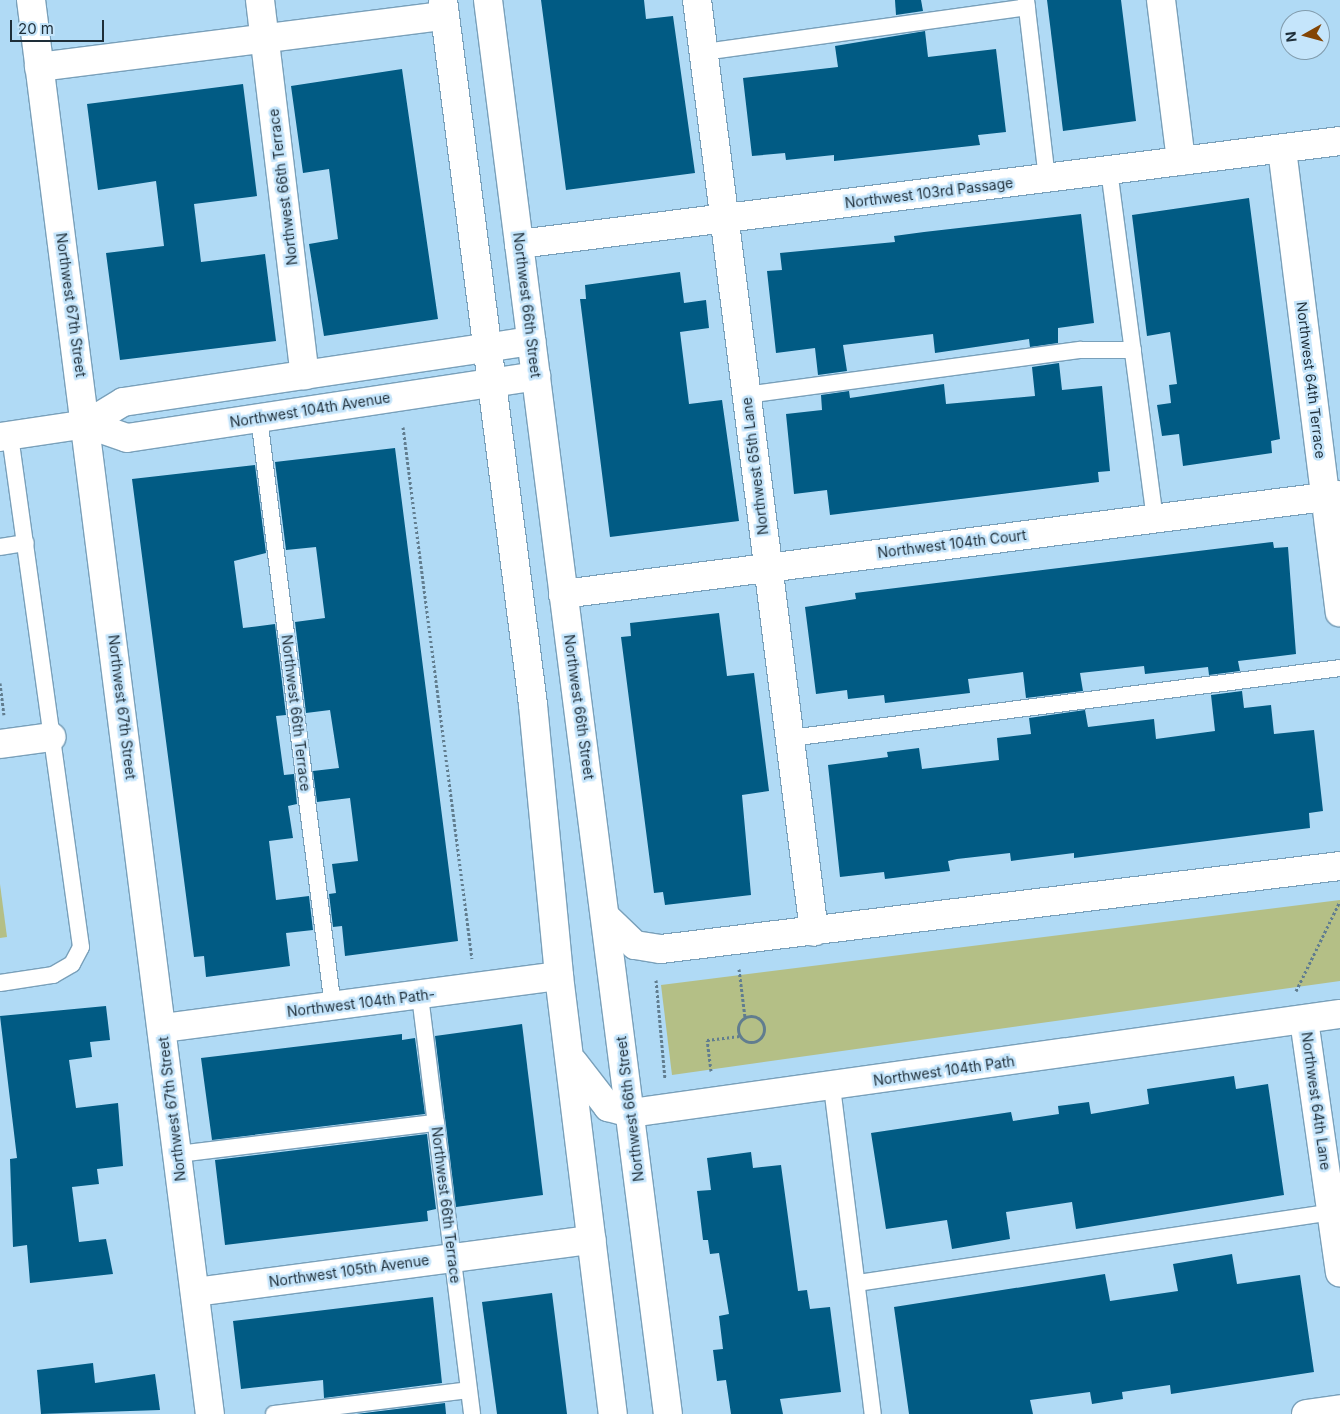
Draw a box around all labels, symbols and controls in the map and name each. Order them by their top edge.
scale bar [12,10,106,42]
north arrow [1280,10,1330,60]
text: 20 m [18,19,54,38]
text: N [1282,30,1300,43]
street label: Northwest 66th Terrace [265,108,301,266]
street label: Northwest 103rd Passage [844,174,1014,212]
street label: Northwest 66th Street [510,231,544,379]
street label: Northwest 67th Street [53,232,89,378]
street label: Northwest 64th Terrace [1293,301,1329,459]
street label: Northwest 104th Avenue [229,389,391,431]
street label: Northwest 65th Lane [738,396,772,536]
street label: Northwest 104th Court [877,527,1027,561]
street label: Northwest 66th Street [561,633,597,781]
street label: Northwest 67th Street [105,634,139,780]
street label: Northwest 66th Terrace [278,634,314,792]
street label: Northwest 104th Path- [286,986,436,1020]
street label: Northwest 64th Lane [1298,1031,1334,1171]
street label: Northwest 66th Street [613,1035,647,1183]
street label: Northwest 67th Street [155,1036,189,1182]
street label: Northwest 104th Path [872,1053,1016,1089]
street label: Northwest 66th Terrace [428,1126,464,1284]
street label: Northwest 105th Avenue [268,1251,430,1291]

